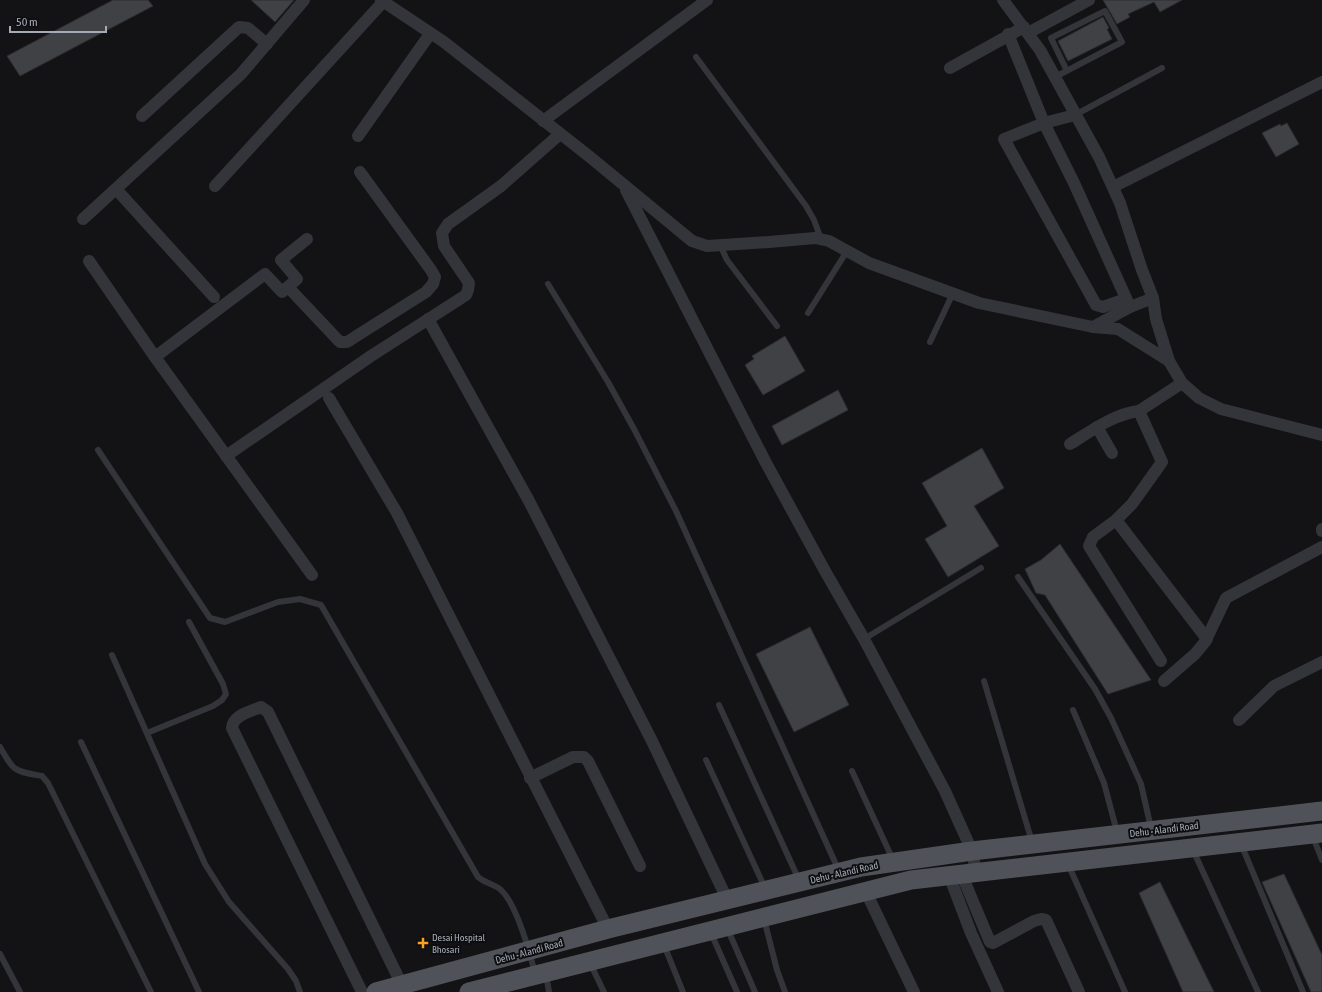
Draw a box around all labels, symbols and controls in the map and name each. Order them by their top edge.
scale bar [10,8,106,34]
text: 50 m [16,15,38,29]
street label: Dehu - Alandi Road [1129,820,1200,839]
street label: Dehu - Alandi Road [809,859,880,886]
place label: Desai Hospital Bhosari [432,932,486,955]
marker: Desai Hospital Bhosari [417,937,429,949]
street label: Dehu - Alandi Road [494,937,564,966]

